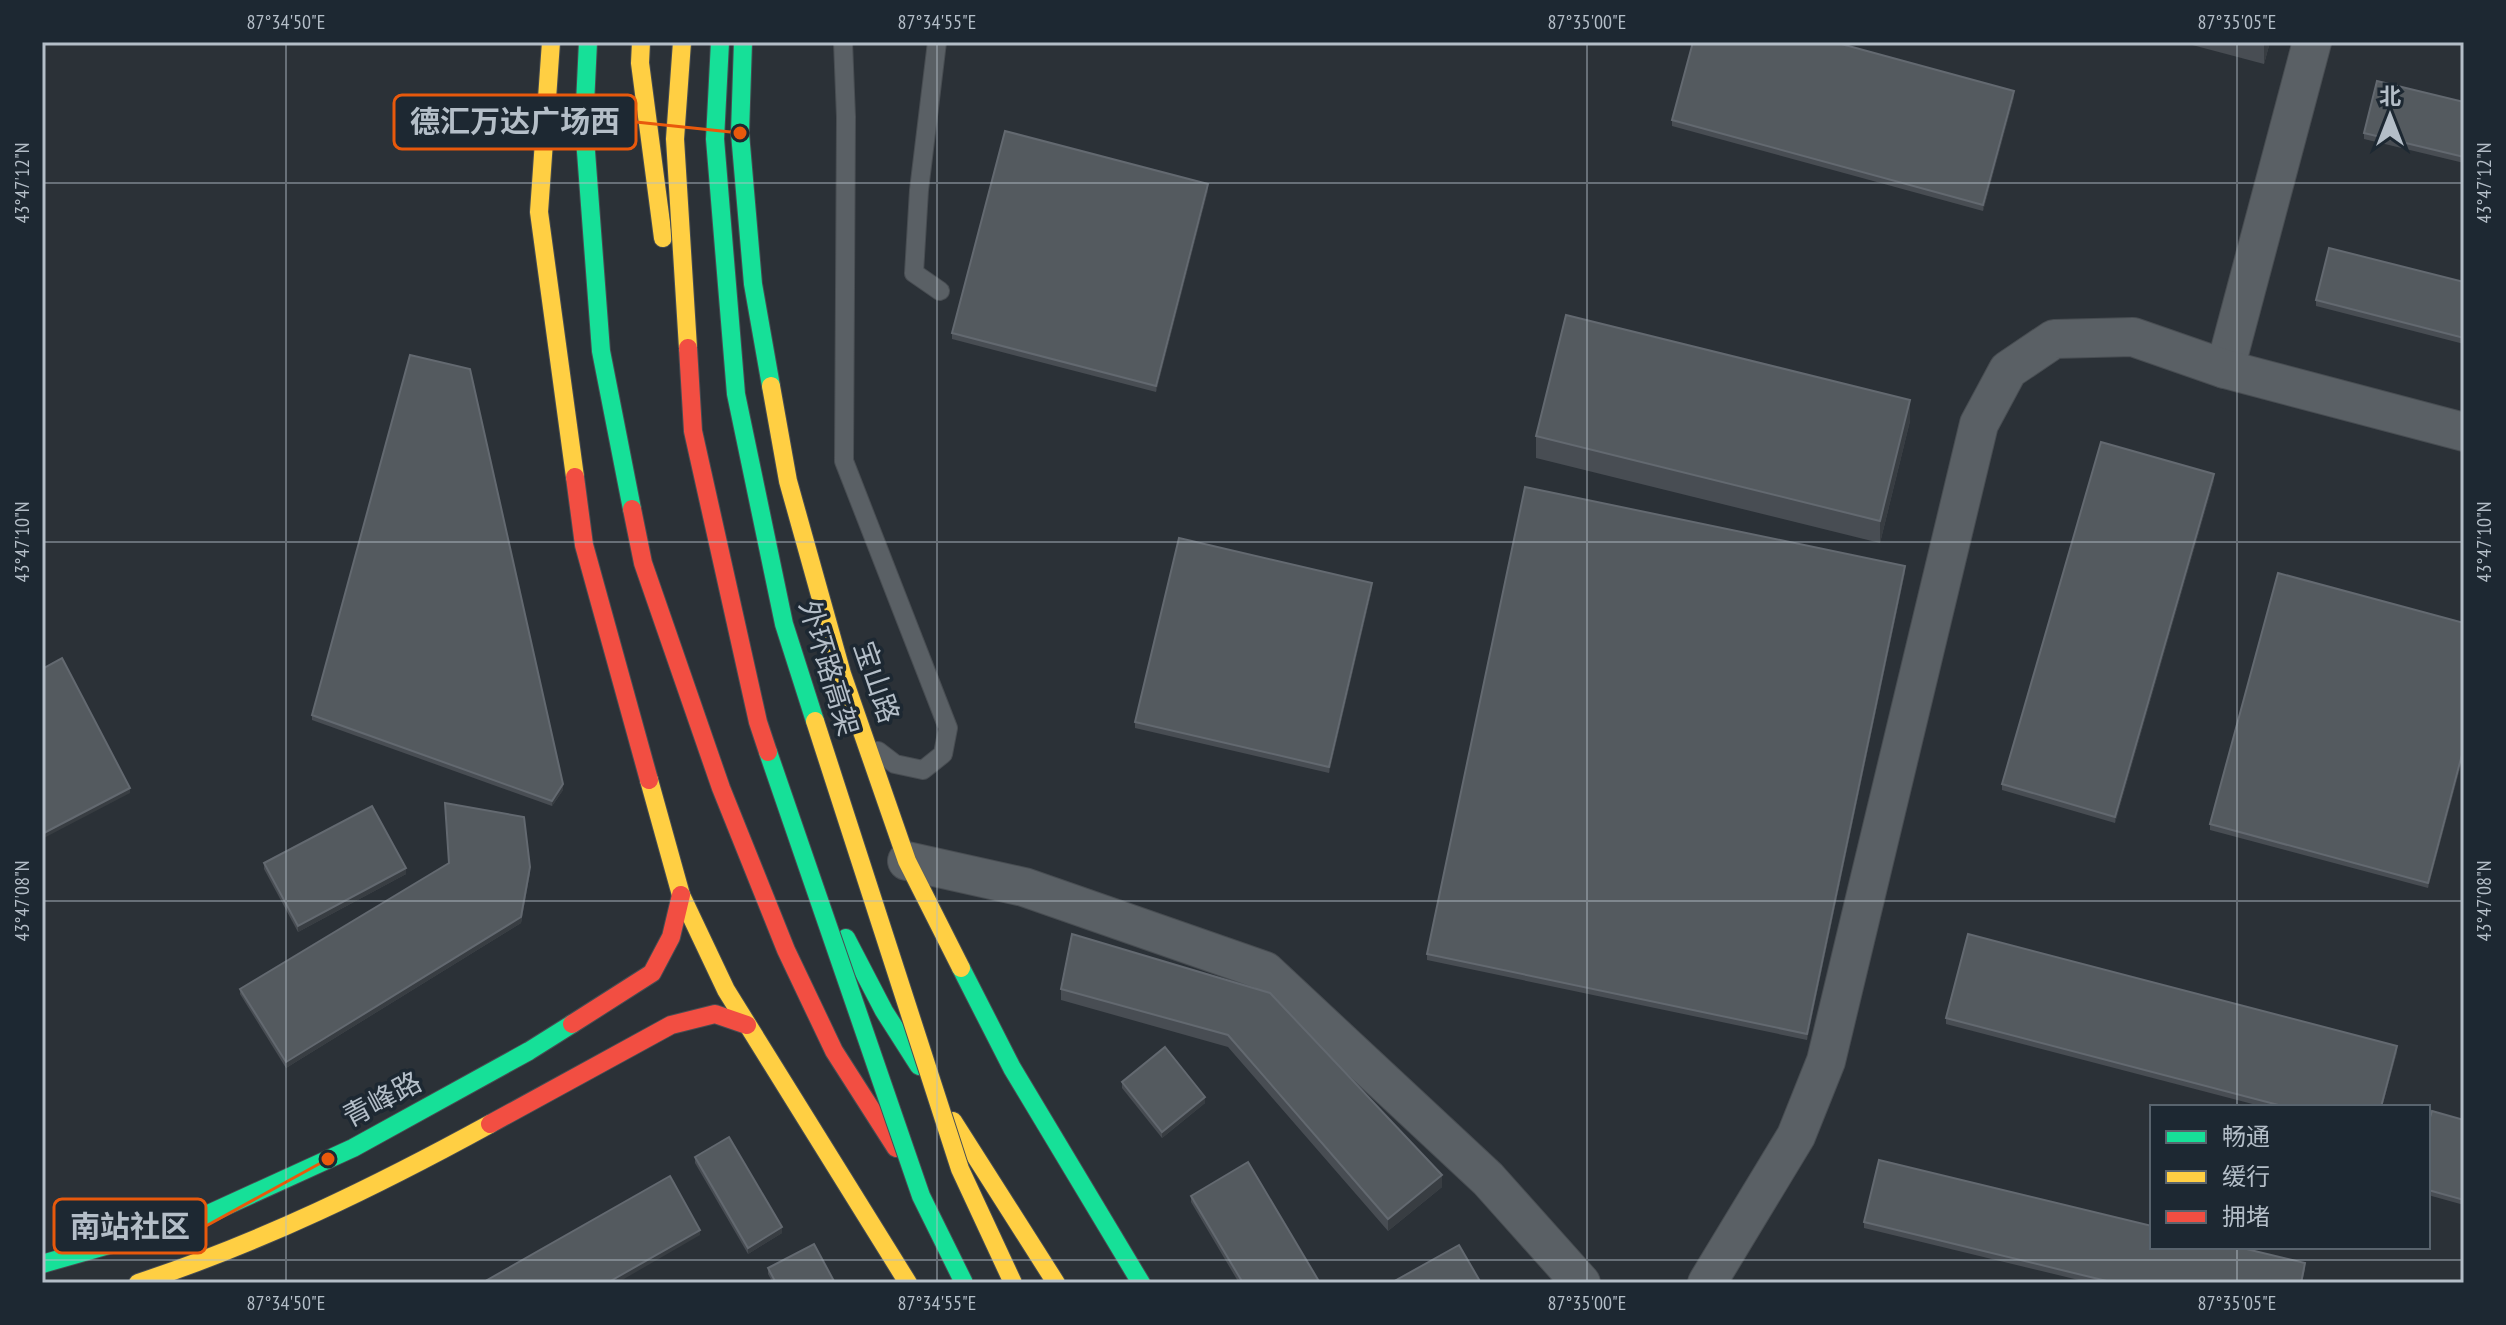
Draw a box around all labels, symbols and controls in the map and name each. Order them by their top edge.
text: 87°34'50"E [247,9,325,35]
text: 87°34'55"E [898,9,976,35]
text: 87°35'00"E [1548,9,1626,35]
text: 87°35'05"E [2198,9,2276,35]
north arrow [2350,76,2430,156]
text: 北 [2379,82,2401,110]
callout: 德汇万达广场西 [394,95,636,149]
text: 德汇万达广场西 [410,101,620,140]
text: 43°47'12"N [9,143,35,223]
text: 43°47'12"N [2471,143,2497,223]
text: 43°47'10"N [9,502,35,582]
text: 43°47'10"N [2471,502,2497,582]
street label: 外环路高架 [791,595,868,740]
street label: 宝山路 [846,636,909,728]
text: 43°47'08"N [9,861,35,941]
text: 43°47'08"N [2471,861,2497,941]
street label: 青峰路 [336,1063,428,1135]
legend [2150,1105,2430,1249]
text: 畅通 [2222,1121,2270,1152]
text: 缓行 [2222,1161,2270,1192]
callout: 南站社区 [54,1199,206,1253]
text: 拥堵 [2222,1201,2270,1232]
text: 南站社区 [70,1206,190,1245]
text: 87°34'50"E [247,1290,325,1316]
text: 87°34'55"E [898,1290,976,1316]
text: 87°35'00"E [1548,1290,1626,1316]
text: 87°35'05"E [2198,1290,2276,1316]

